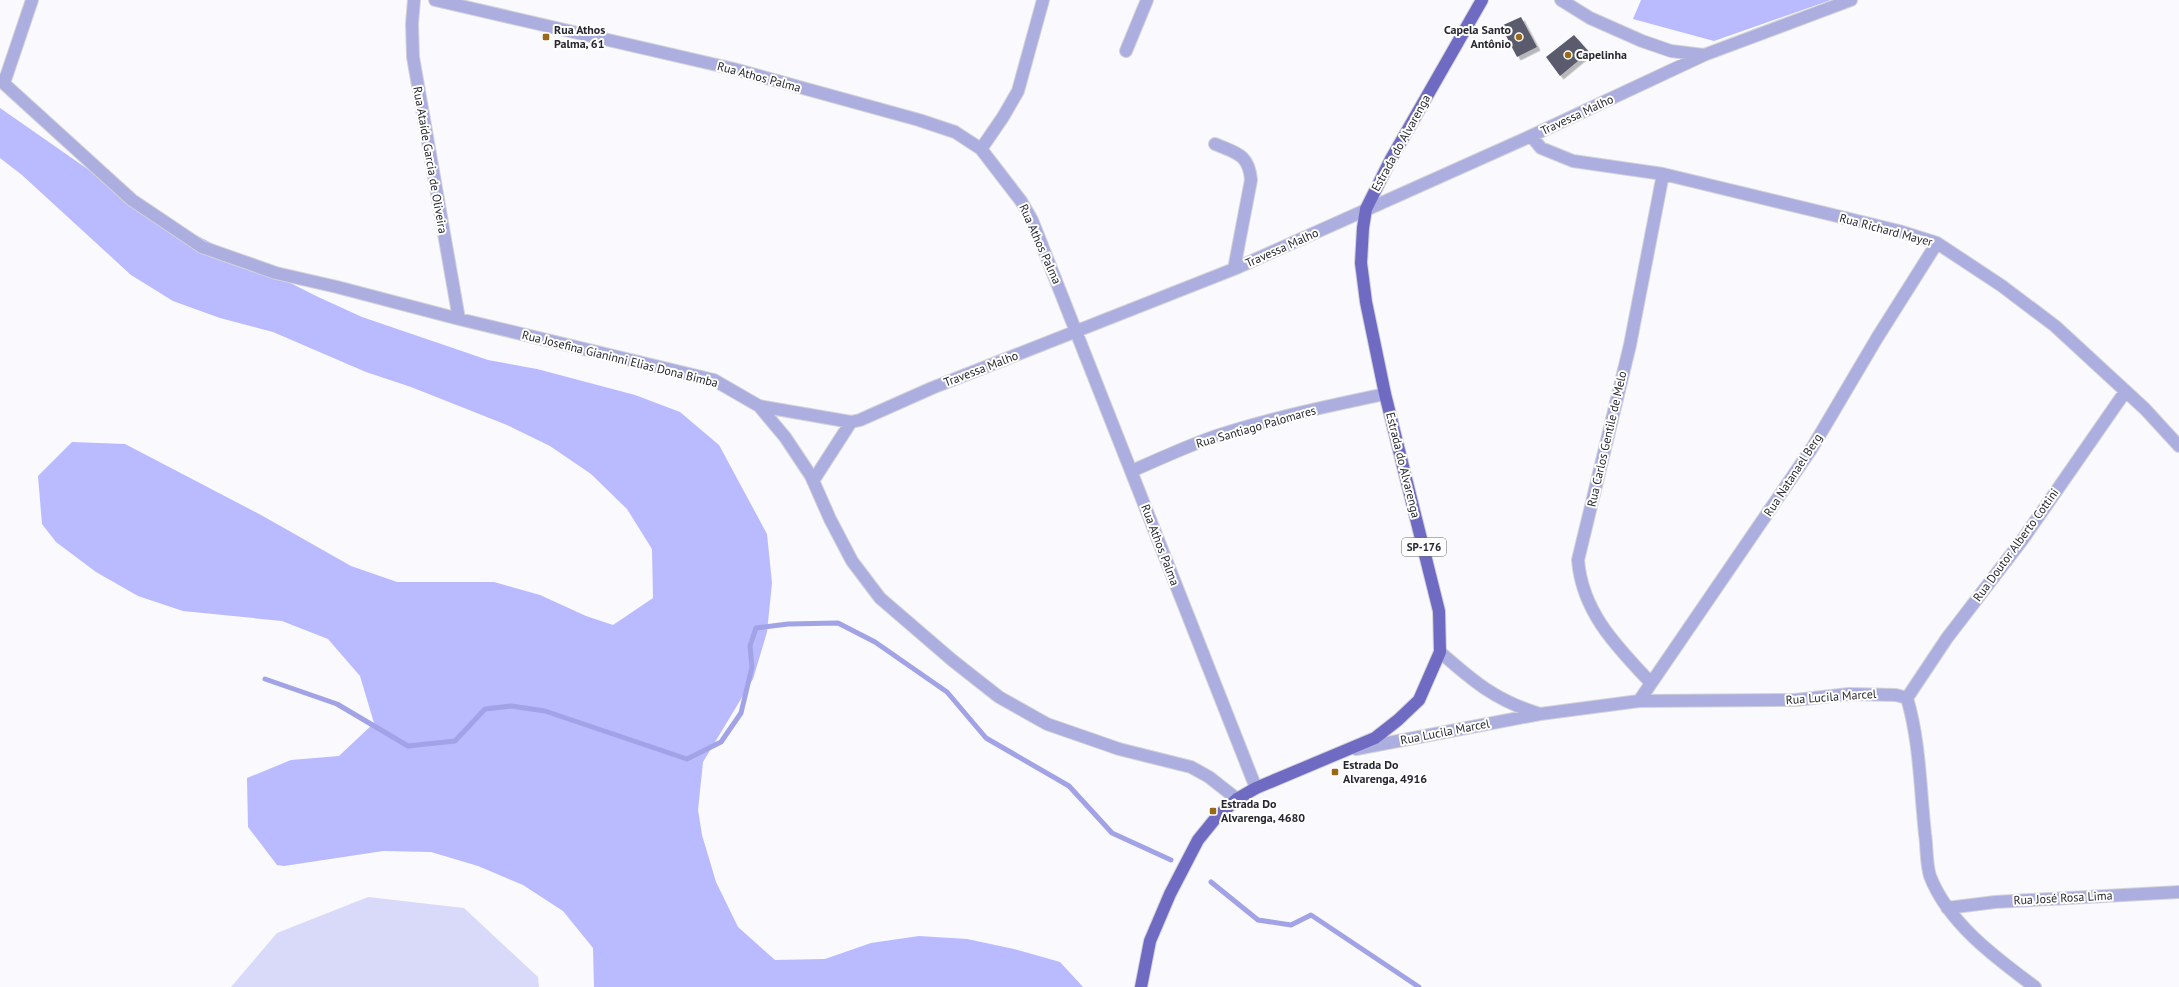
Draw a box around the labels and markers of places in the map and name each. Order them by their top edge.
place label: Rua Athos Palma, 61 [554,22,605,51]
place label: Capela Santo Antônio [1444,22,1512,51]
marker: Rua Athos Palma, 61 [541,32,551,42]
marker: Capela Santo Antônio [1514,32,1524,42]
place label: Capelinha [1576,47,1627,62]
marker: Capelinha [1563,50,1573,60]
place label: Estrada Do Alvarenga, 4916 [1343,757,1427,786]
marker: Estrada Do Alvarenga, 4916 [1330,767,1340,777]
place label: Estrada Do Alvarenga, 4680 [1221,796,1305,825]
marker: Estrada Do Alvarenga, 4680 [1208,806,1218,816]

